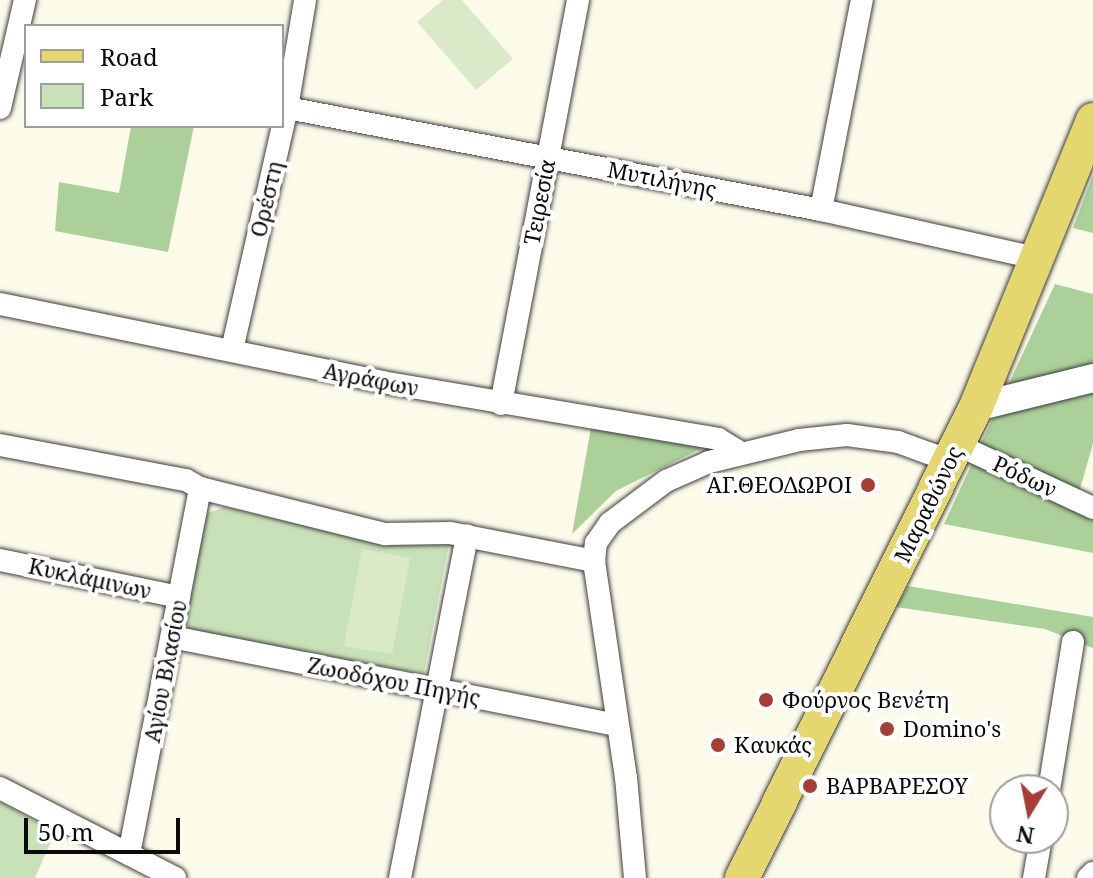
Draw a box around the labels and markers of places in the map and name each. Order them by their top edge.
place label: ΑΓ.ΘΕΟΔΩΡΟΙ [707,472,852,498]
marker: ΑΓ.ΘΕΟΔΩΡΟΙ [859,476,877,494]
place label: Φούρνος Βενέτη [782,687,949,713]
marker: Φούρνος Βενέτη [757,691,775,709]
place label: Domino's [903,716,1001,742]
marker: Domino's [878,720,896,738]
place label: Καυκάς [734,732,812,758]
marker: Καυκάς [709,736,727,754]
place label: ΒΑΡΒΑΡΕΣΟΥ [826,773,968,799]
marker: ΒΑΡΒΑΡΕΣΟΥ [801,777,819,795]

